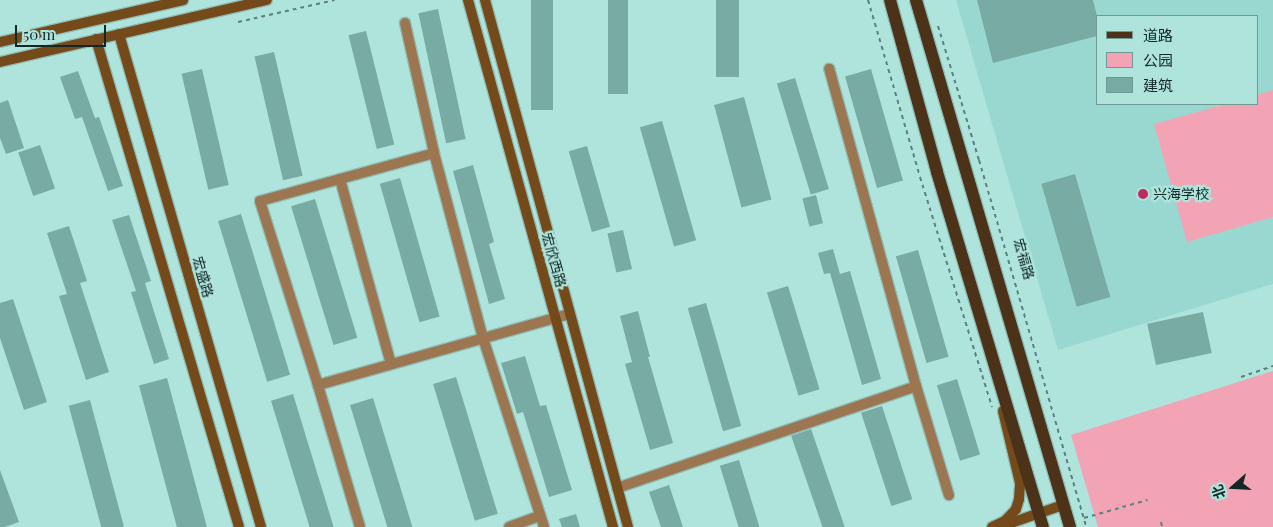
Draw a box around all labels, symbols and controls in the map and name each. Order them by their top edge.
scale bar [18,15,109,47]
legend [1096,15,1258,105]
text: 50 m [23,24,55,44]
text: 道路 [1143,25,1173,45]
text: 公园 [1143,50,1173,70]
text: 建筑 [1143,75,1173,95]
place label: 兴海学校 [1153,186,1209,202]
marker: 兴海学校 [1137,188,1149,200]
street label: 宏欣西路 [538,231,570,289]
street label: 宏福路 [1010,236,1038,282]
street label: 宏盛路 [189,254,217,300]
north arrow [1208,462,1258,512]
text: 北 [1207,482,1230,502]

